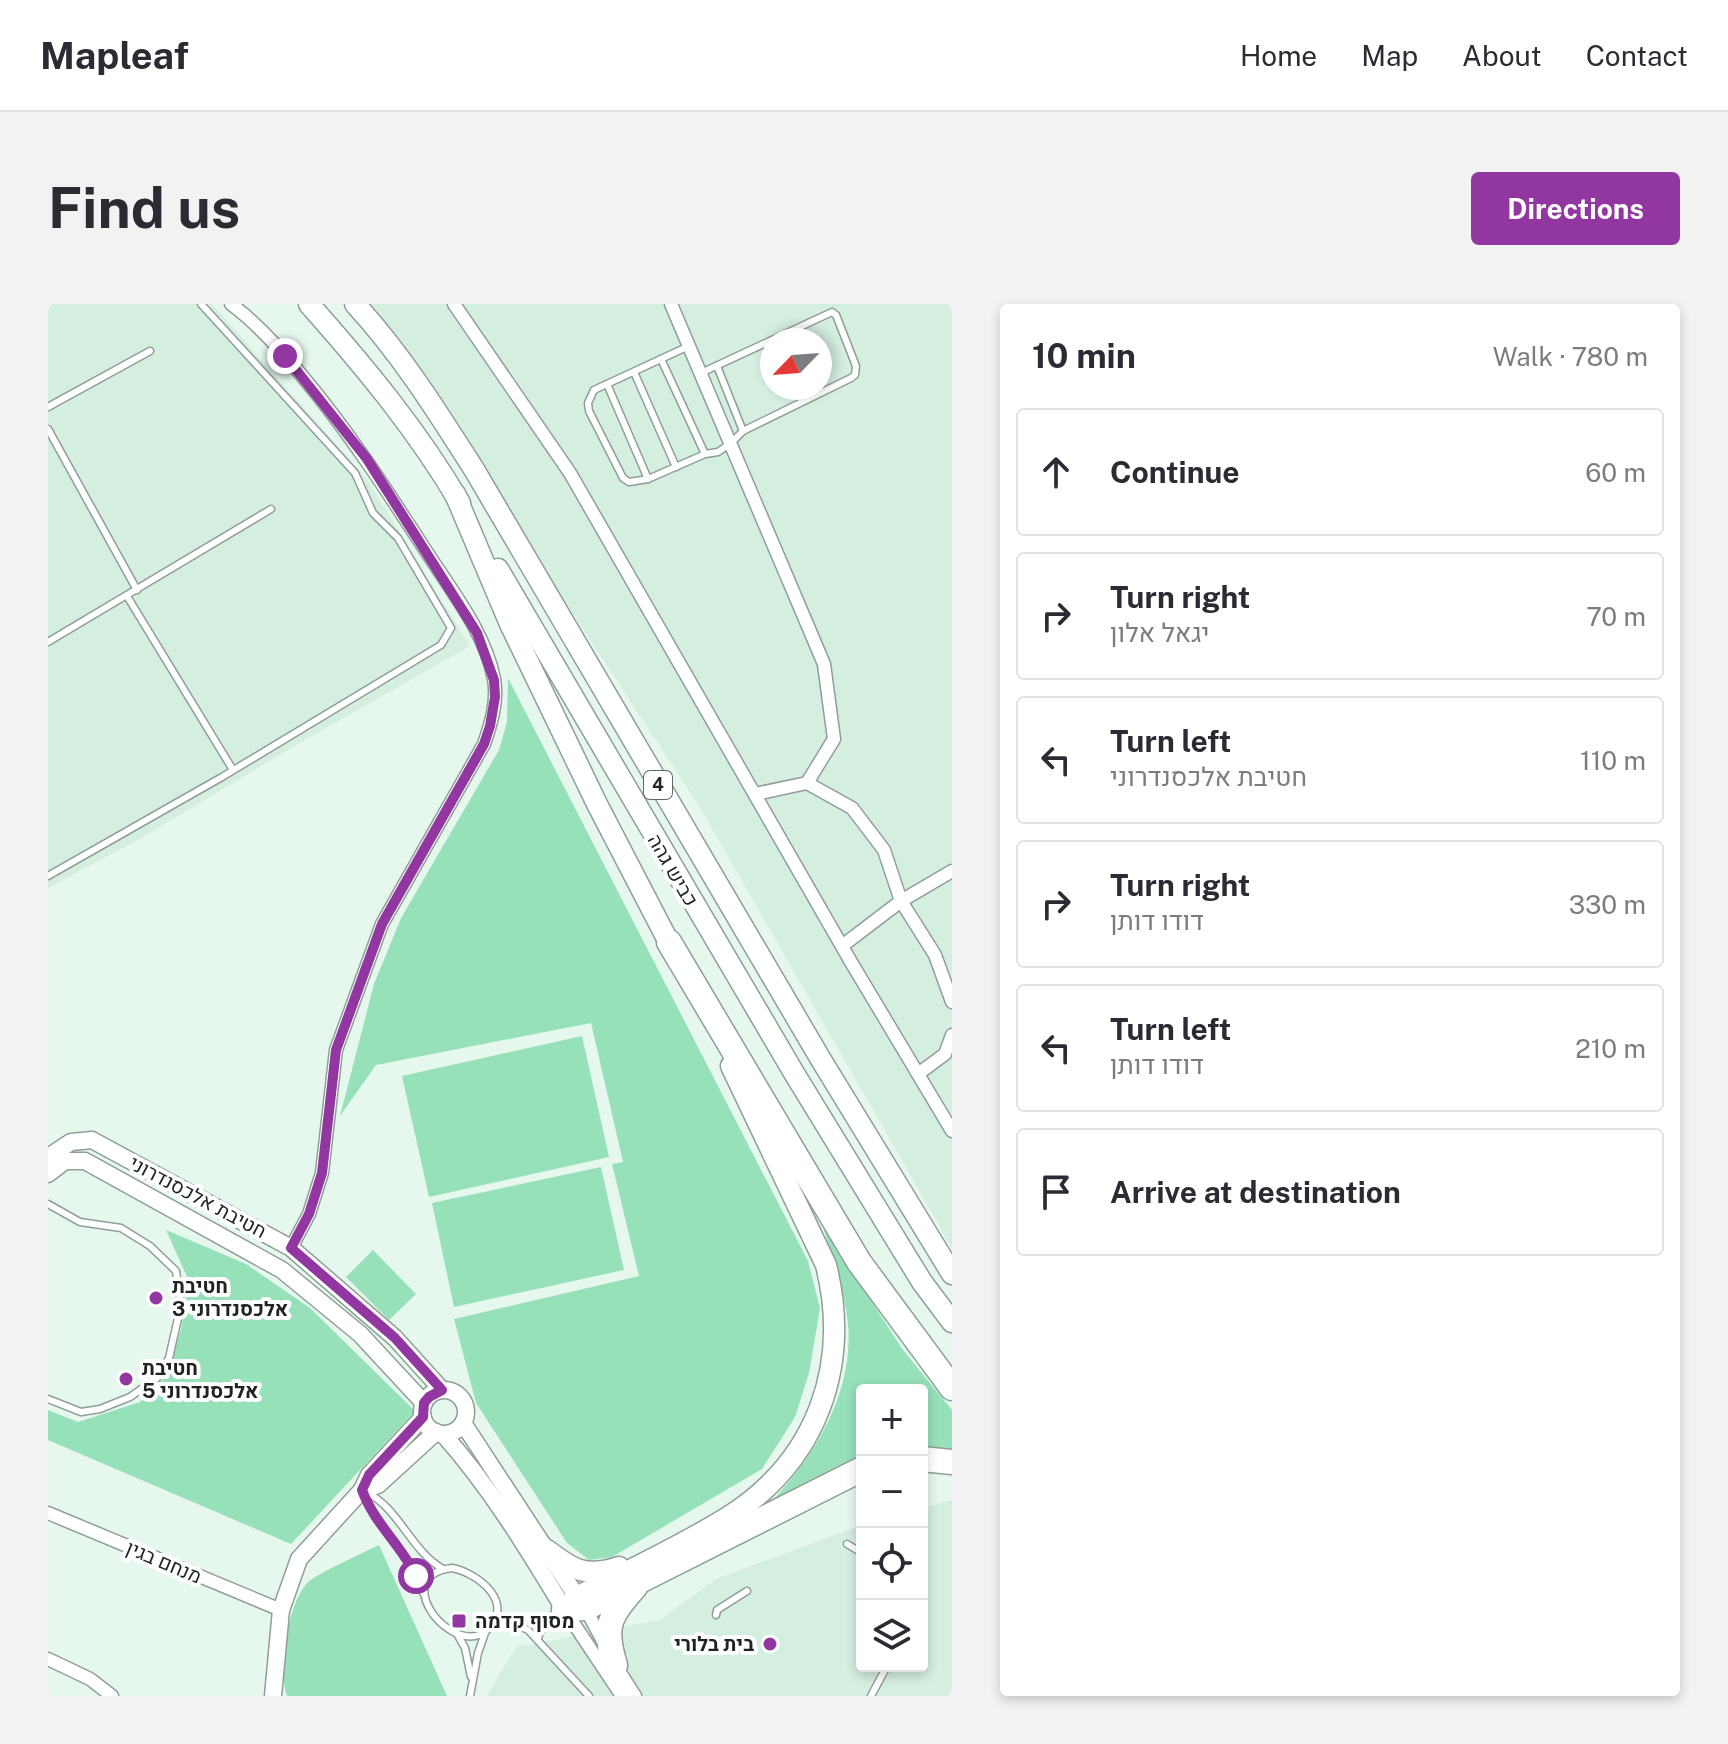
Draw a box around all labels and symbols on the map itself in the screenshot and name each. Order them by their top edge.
north arrow [760,328,832,400]
route end [267,338,303,374]
road number: 4 [644,771,672,799]
street label: כביש גהה [643,830,703,910]
street label: חטיבת אלכסנדרוני [125,1151,271,1243]
place label: חטיבת אלכסנדרוני 3 [172,1274,288,1321]
marker: חטיבת אלכסנדרוני 3 [147,1289,165,1307]
place label: חטיבת אלכסנדרוני 5 [142,1356,258,1403]
marker: חטיבת אלכסנדרוני 5 [117,1370,135,1388]
street label: מנחם בגין [123,1535,205,1589]
route start [398,1558,434,1594]
place label: מסוף קדמה [475,1609,574,1633]
marker: מסוף קדמה [450,1612,468,1630]
place label: בית בלורי [674,1632,754,1656]
marker: בית בלורי [761,1635,779,1653]

